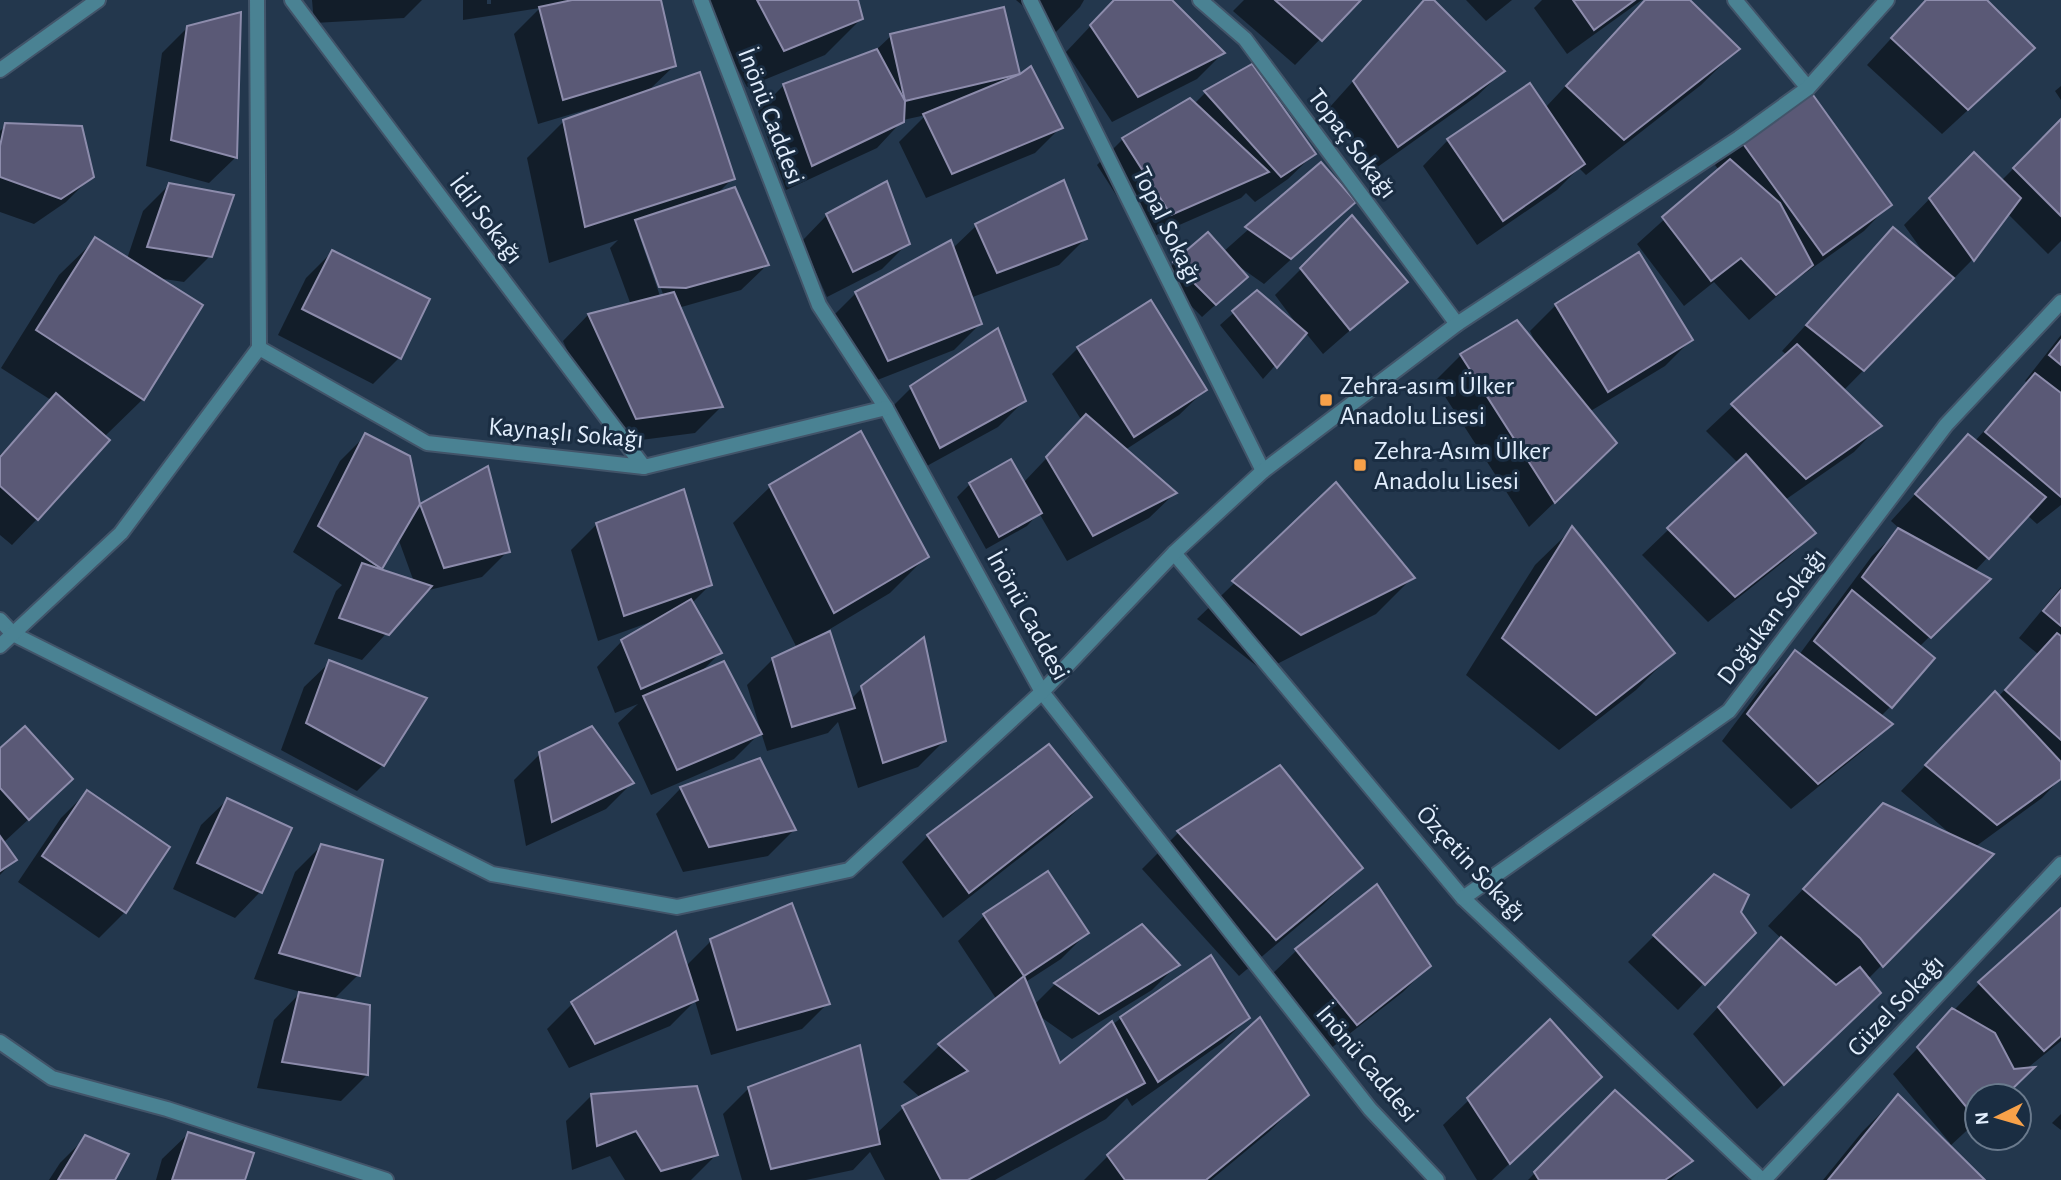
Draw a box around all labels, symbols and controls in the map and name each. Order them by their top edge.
street label: İnönü Caddesi [733,44,810,188]
street label: Topaç Sokağı [1303,84,1402,203]
street label: Topal Sokağı [1128,163,1207,288]
street label: İdil Sokağı [445,170,529,269]
place label: Zehra-asım Ülker Anadolu Lisesi [1340,372,1515,429]
marker: Zehra-asım Ülker Anadolu Lisesi [1318,392,1334,408]
street label: Kaynaşlı Sokağı [487,413,645,453]
place label: Zehra-Asım Ülker Anadolu Lisesi [1374,437,1550,494]
marker: Zehra-Asım Ülker Anadolu Lisesi [1352,457,1368,473]
street label: Doğukan Sokağı [1712,544,1831,690]
street label: İnönü Caddesi [982,546,1075,685]
street label: Özçetin Sokağı [1411,800,1532,927]
street label: Güzel Sokağı [1843,950,1949,1061]
street label: İnönü Caddesi [1311,1000,1424,1127]
north arrow [1963,1082,2033,1152]
text: N [1973,1111,1993,1126]

